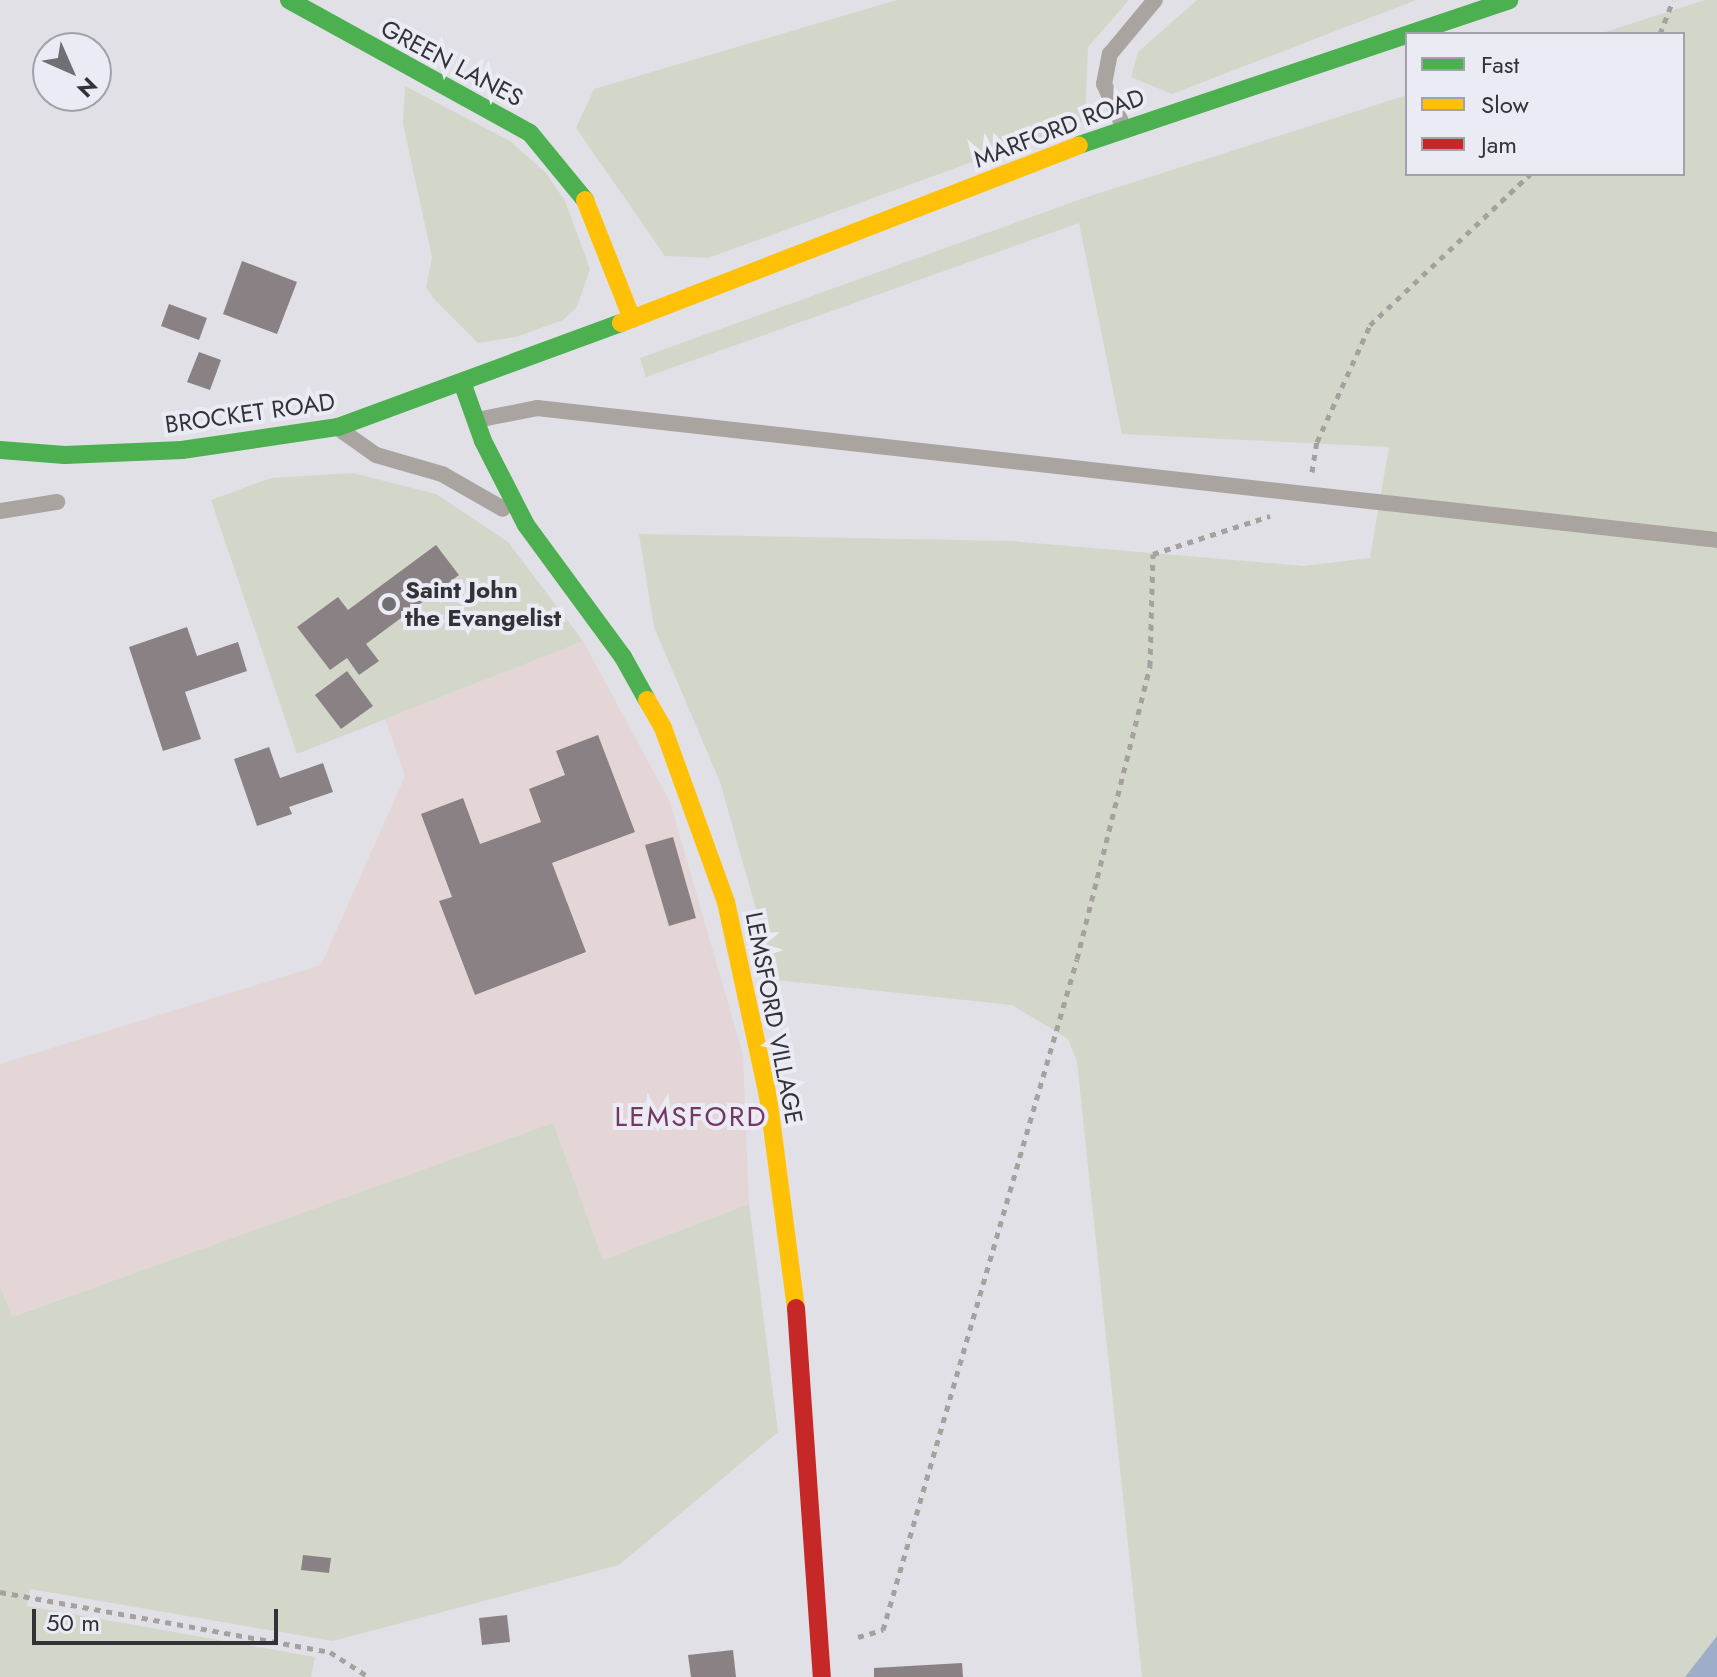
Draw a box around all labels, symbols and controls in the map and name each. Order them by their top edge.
street label: GREEN LANES [376,14,528,112]
north arrow [32,32,112,112]
legend [1405,32,1685,176]
text: Fast [1481,47,1519,82]
text: N [70,70,105,105]
street label: MARFORD ROAD [970,82,1148,174]
text: Slow [1481,87,1529,122]
text: Jam [1481,127,1517,162]
street label: BROCKET ROAD [163,387,337,439]
place label: Saint John the Evangelist [405,576,561,632]
marker: Saint John the Evangelist [380,595,398,613]
street label: LEMSFORD VILLAGE [739,909,809,1127]
district label: LEMSFORD [615,1100,767,1134]
scale bar [36,1593,282,1643]
text: 50 m [46,1605,100,1640]

